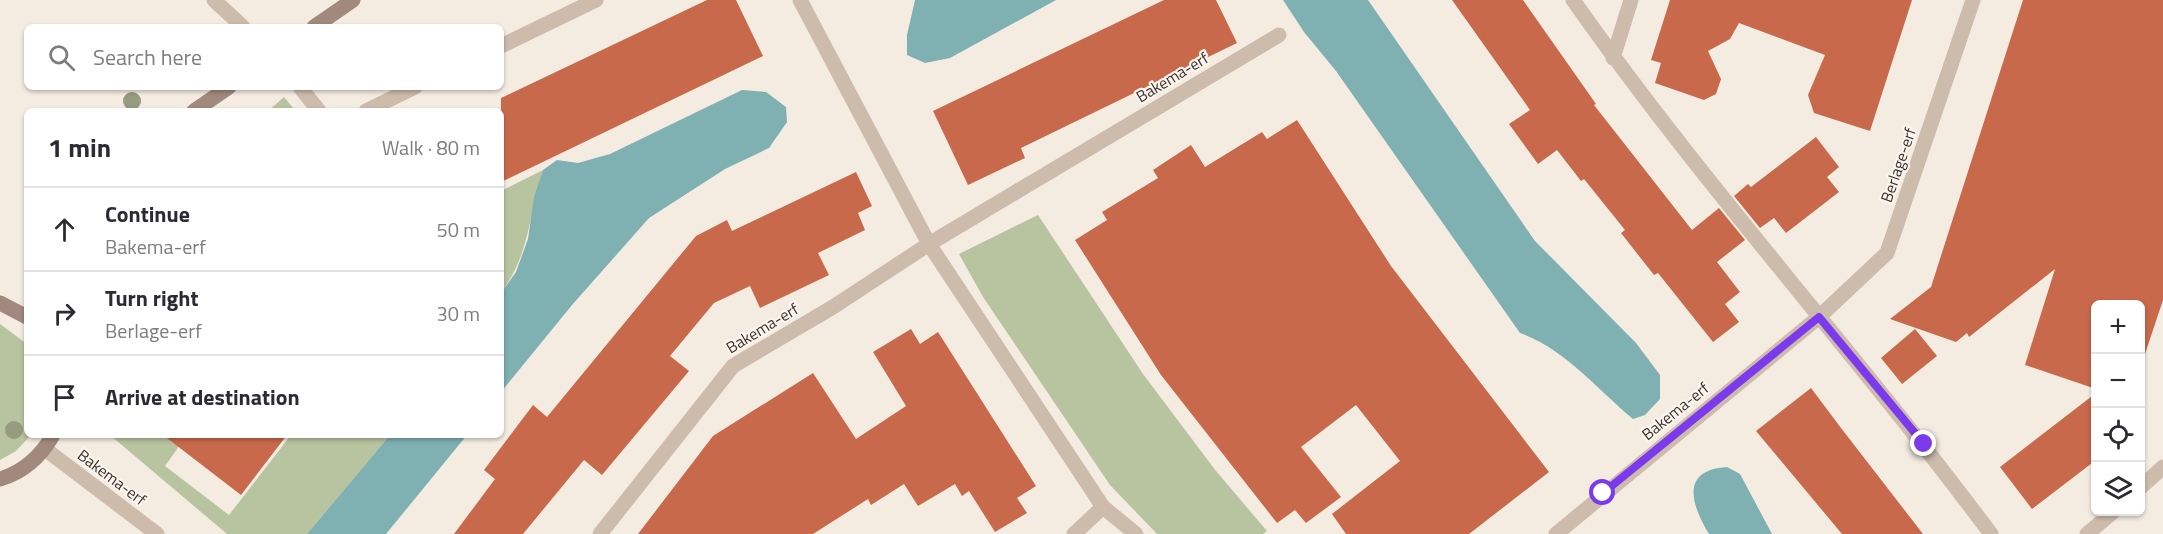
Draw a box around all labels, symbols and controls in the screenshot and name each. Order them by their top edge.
search box [24,24,504,90]
text: Search here [93,40,202,74]
icon: search [45,41,78,74]
street label: Bakema-erf [1131,46,1213,108]
street label: Berlage-erf [1874,124,1922,206]
text: 1 min [48,128,111,167]
text: Walk · 80 m [382,132,480,163]
text: Continue [105,197,190,231]
icon: ahead [48,213,81,246]
text: 50 m [436,214,480,245]
text: Bakema-erf [105,231,206,262]
text: Turn right [105,281,199,315]
icon: right [48,297,81,330]
street label: Bakema-erf [721,297,803,359]
text: 30 m [436,298,480,329]
map controls [2091,300,2145,516]
button: + [2091,300,2145,354]
text: Berlage-erf [105,315,202,346]
button: − [2091,354,2145,408]
street label: Bakema-erf [1636,376,1714,446]
text: Arrive at destination [105,380,300,414]
icon: arrive [48,381,81,414]
button: locate [2091,408,2145,462]
route end [1910,430,1936,456]
street label: Bakema-erf [73,443,152,511]
button: layers [2091,462,2145,516]
route start [1589,479,1615,505]

